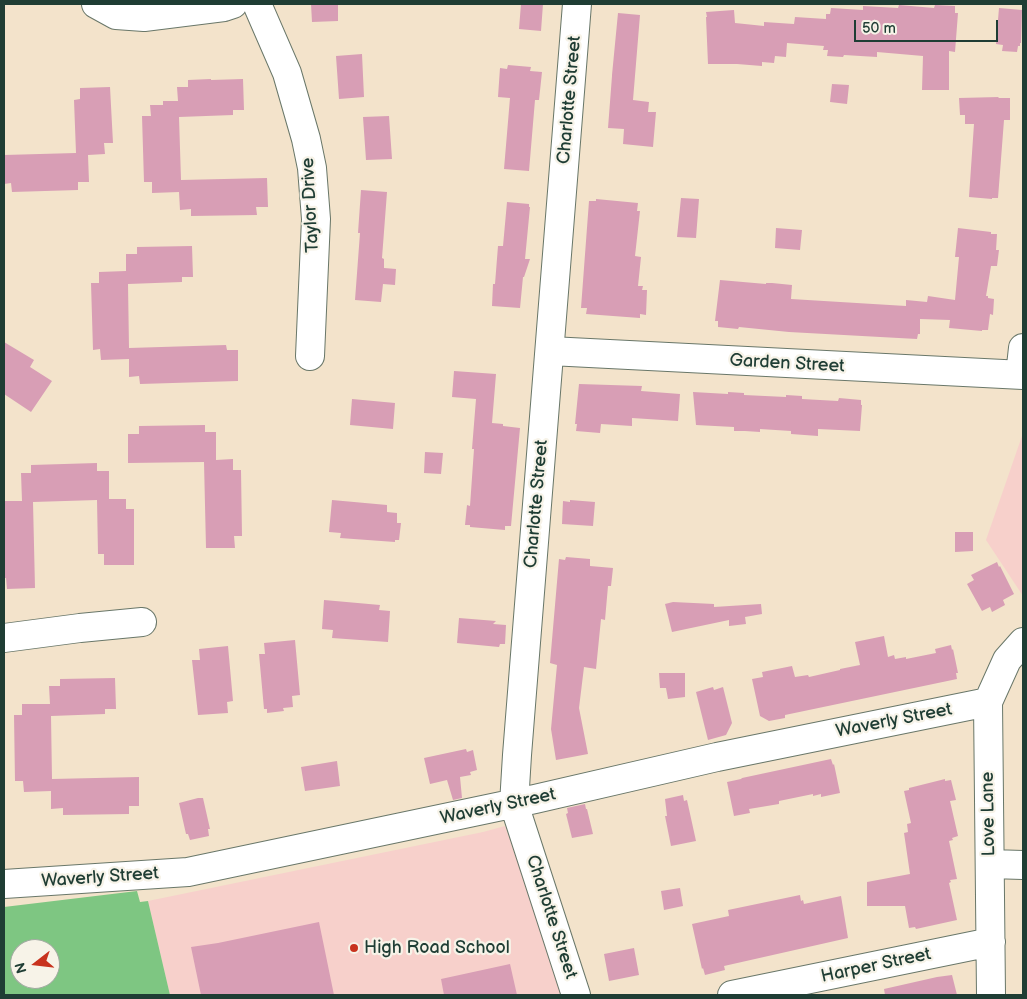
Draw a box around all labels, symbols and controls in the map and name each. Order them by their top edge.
scale bar [857,10,1001,42]
text: 50 m [862,19,896,38]
street label: Charlotte Street [554,35,586,165]
street label: Taylor Drive [298,157,324,253]
street label: Garden Street [729,350,845,378]
street label: Charlotte Street [521,439,553,569]
street label: Waverly Street [834,699,954,743]
street label: Love Lane [977,771,1001,857]
street label: Waverly Street [438,784,558,830]
street label: Charlotte Street [521,852,581,982]
street label: Waverly Street [41,863,159,893]
place label: High Road School [364,937,510,959]
north arrow [10,939,60,989]
marker: High Road School [348,942,360,954]
street label: Harper Street [819,944,933,988]
text: N [11,961,31,975]

